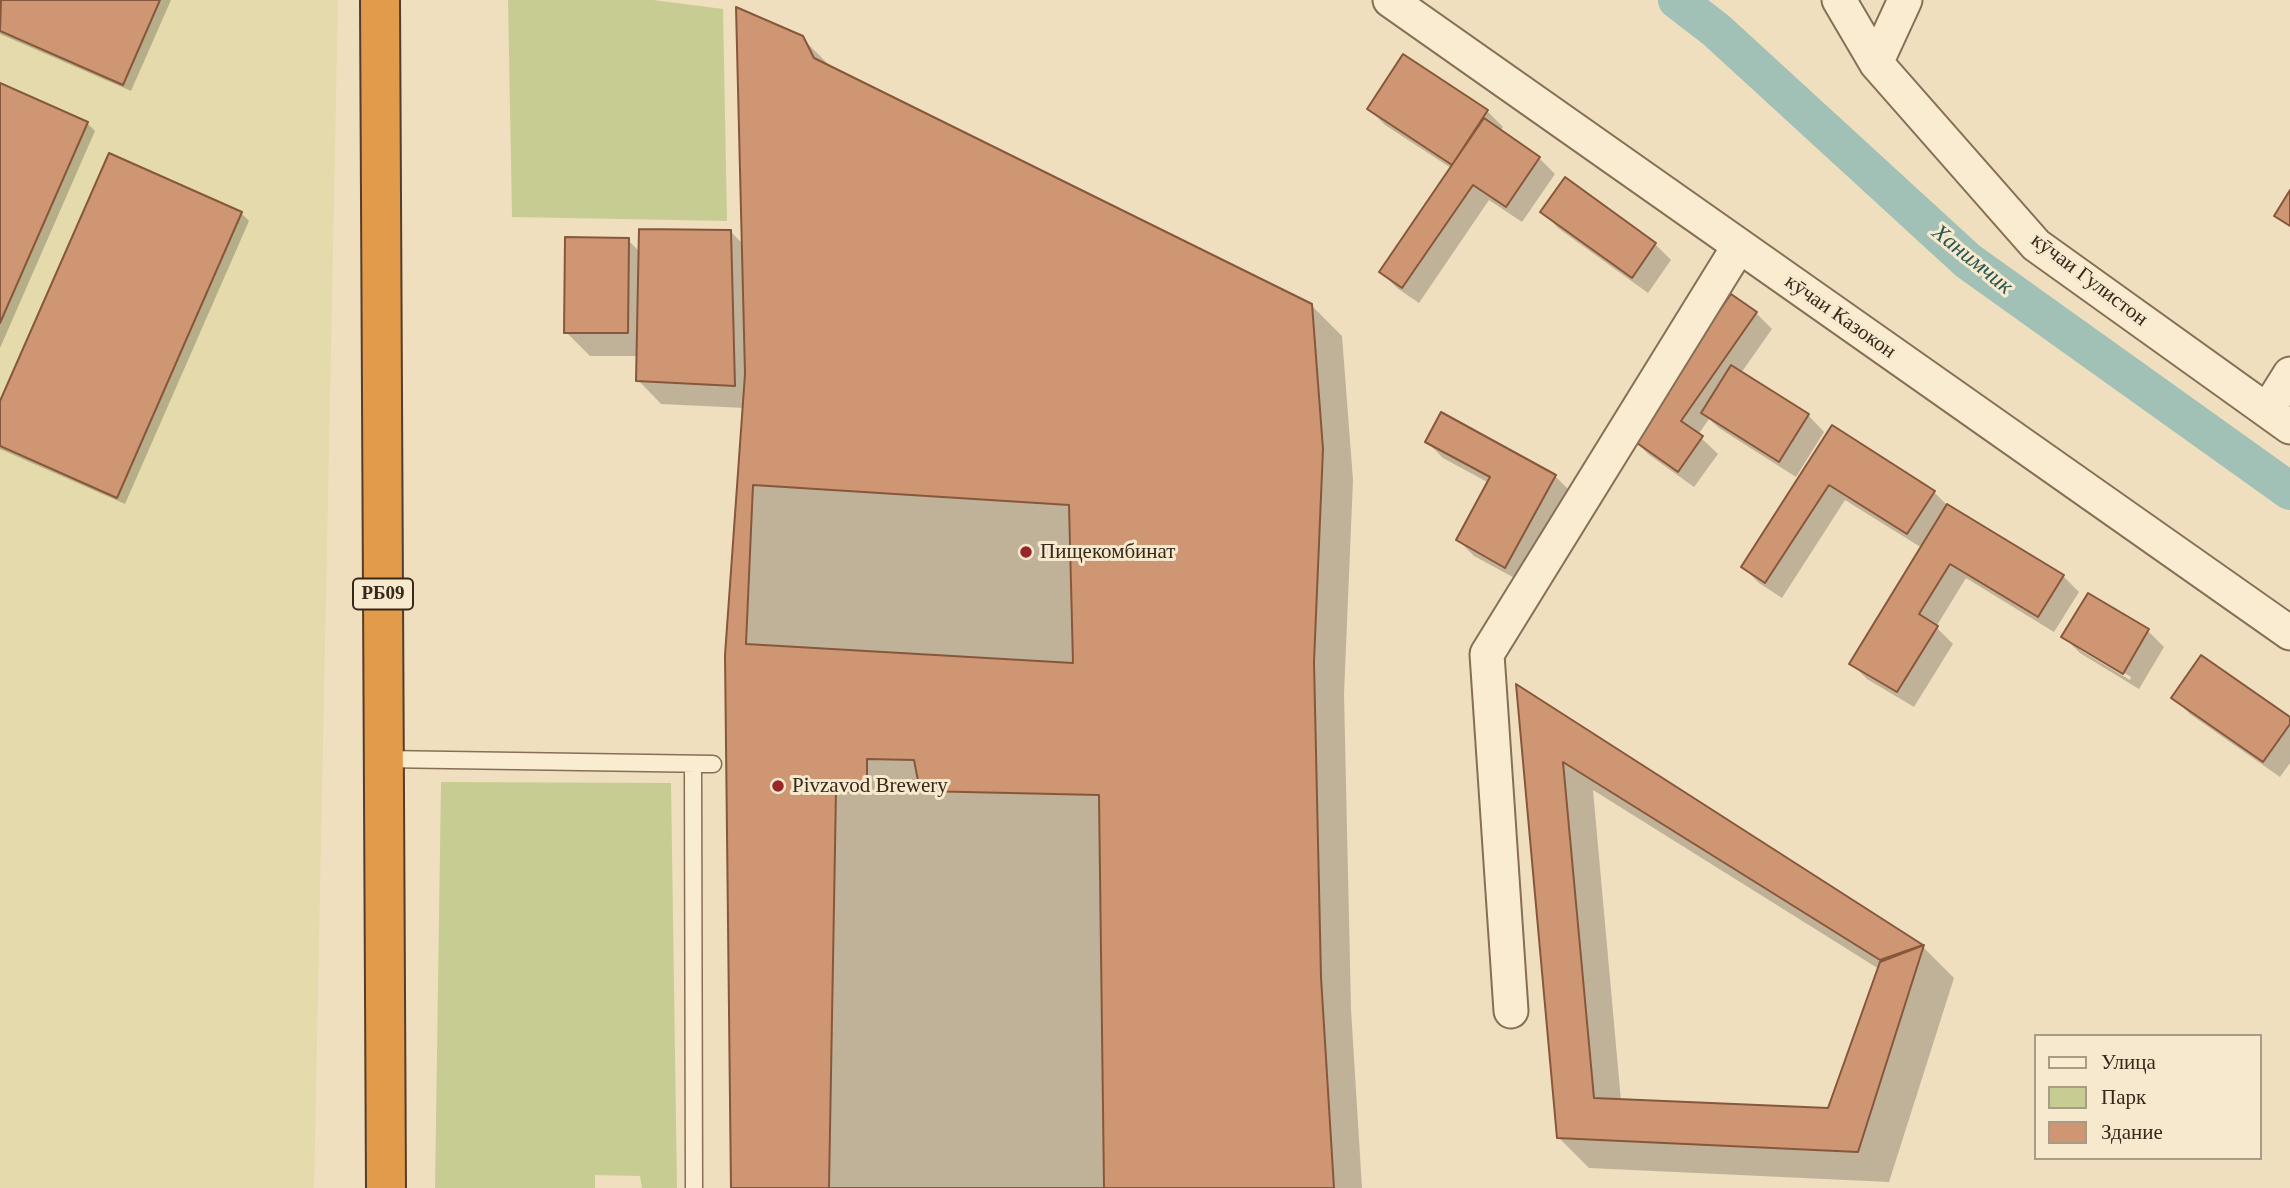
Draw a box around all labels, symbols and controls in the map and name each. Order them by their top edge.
water label: Ханимчик [1926,219,2018,301]
street label: кӯчаи Гулистон [2026,228,2152,332]
street label: кӯчаи Казокон [1780,269,1900,365]
place label: Пищекомбинат [1040,539,1176,565]
marker: Пищекомбинат [1018,544,1034,560]
road number: РБ09 [353,579,413,610]
place label: Pivzavod Brewery [792,773,948,799]
marker: Pivzavod Brewery [770,778,786,794]
legend [2035,1034,2262,1160]
text: Улица [2101,1050,2156,1074]
text: Парк [2101,1085,2146,1109]
text: Здание [2101,1120,2163,1144]

